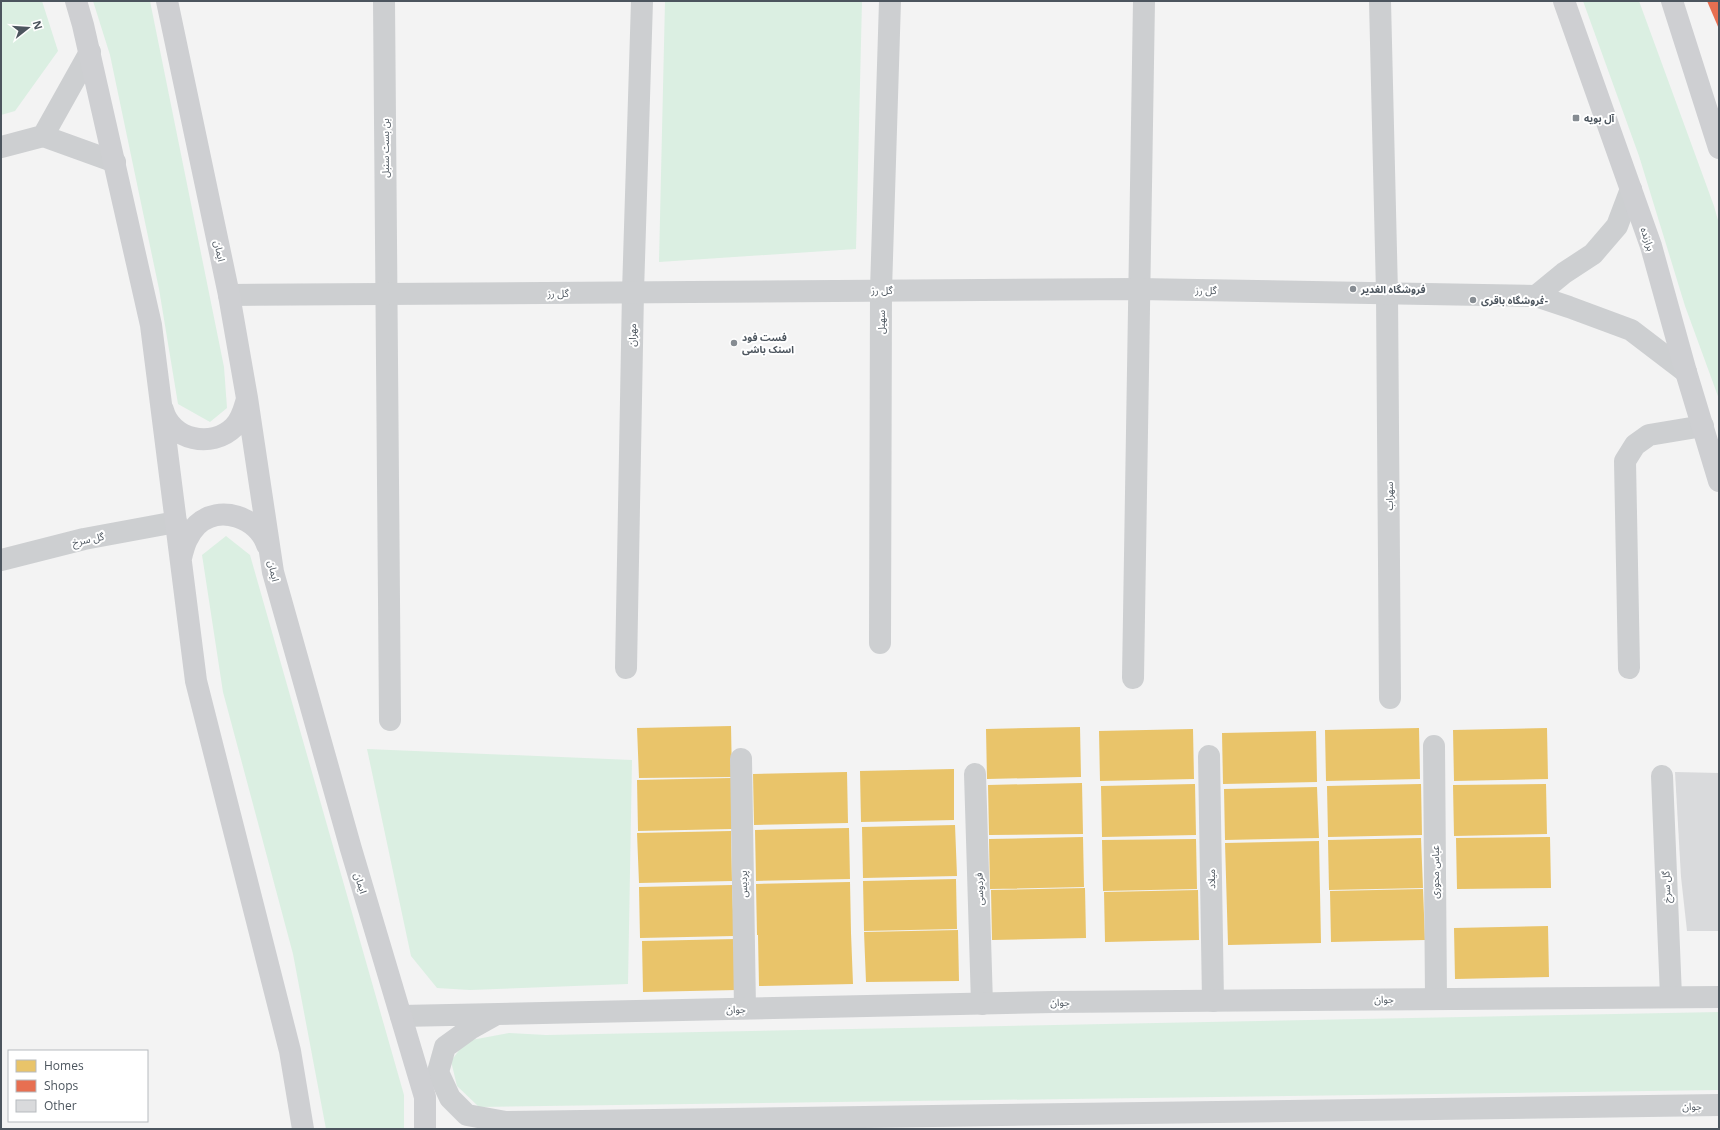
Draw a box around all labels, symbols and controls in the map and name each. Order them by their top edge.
north arrow [8,8,48,48]
text: N [30,18,47,31]
place label: آل بویه [1584,111,1615,125]
marker: آل بویه [1571,113,1581,123]
street label: بن بست سنبل [378,118,392,178]
street label: برازنده [1638,225,1658,253]
street label: ایمان [211,239,229,263]
place label: فروشگاه الغدیر [1360,282,1426,296]
street label: گل رز [870,283,894,297]
street label: گل رز [1194,283,1218,297]
marker: فروشگاه الغدیر [1348,284,1358,294]
street label: گل رز [546,286,570,300]
place label: فروشگاه باقری- [1481,293,1548,307]
marker: فروشگاه باقری- [1468,295,1478,305]
street label: سهیل [874,310,888,334]
street label: مهران [625,323,639,347]
place label: فست فود اسنک باشی [742,330,794,356]
marker: فست فود اسنک باشی [729,338,739,348]
street label: سهراب [1382,481,1396,510]
street label: گل سرخ [71,529,106,550]
street label: ایمان [265,559,283,583]
street label: عباس محوری [1428,845,1442,899]
street label: میلاد [1204,869,1218,889]
street label: پردیس [736,870,750,898]
street label: گل سرخ [1658,870,1675,903]
street label: ایمان [351,871,371,895]
street label: فردوسی [971,872,987,906]
street label: جوان [1374,992,1394,1006]
street label: جوان [1050,995,1070,1009]
street label: جوان [726,1002,746,1016]
legend [8,1050,148,1122]
text: Homes [44,1057,84,1074]
text: Shops [44,1077,79,1094]
text: Other [44,1097,77,1114]
street label: جوان [1682,1099,1702,1113]

